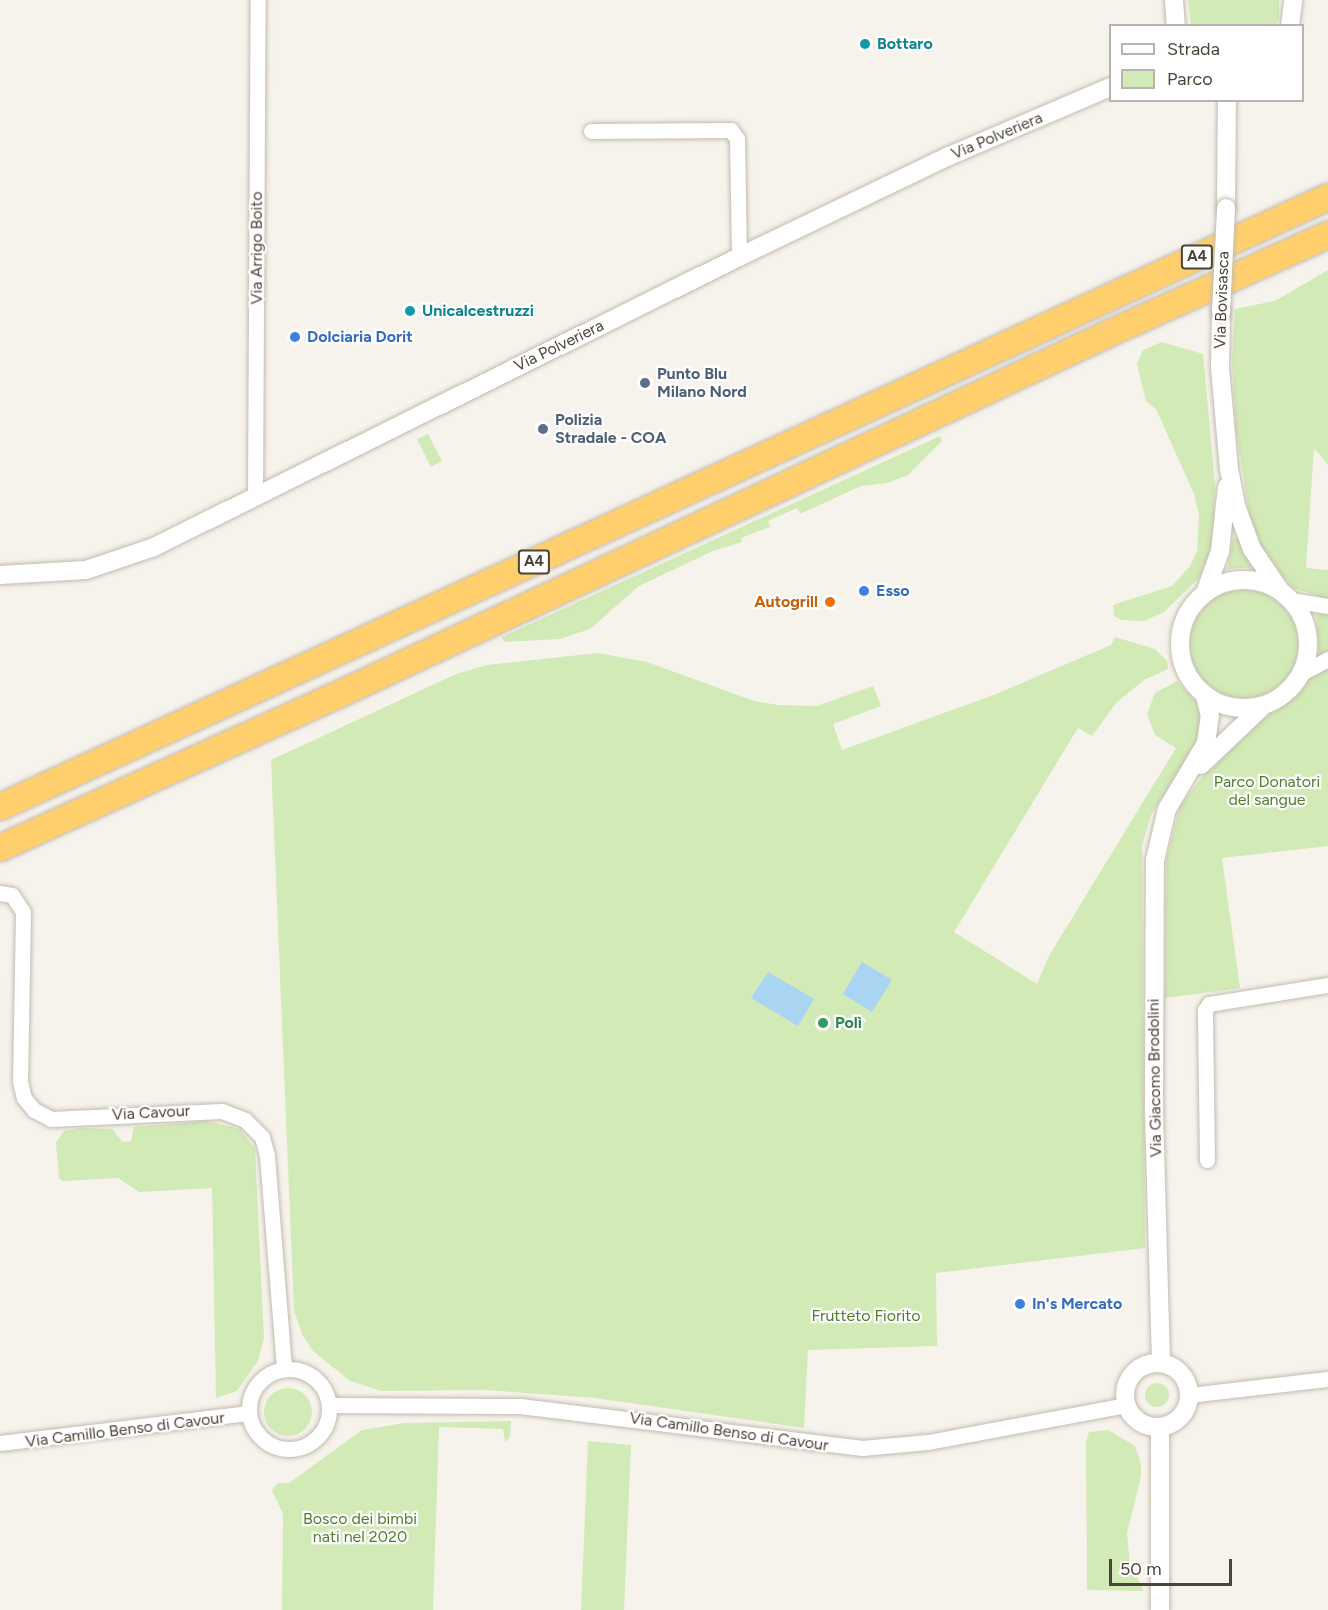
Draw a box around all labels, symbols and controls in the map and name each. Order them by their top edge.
legend [1109,24,1304,102]
place label: Bottaro [877,34,933,54]
marker: Bottaro [858,37,872,51]
text: Strada [1167,38,1220,60]
text: Parco [1167,68,1213,90]
street label: Via Polveriera [949,108,1045,164]
street label: Via Arrigo Boito [247,192,267,304]
road number: A4 [1180,245,1214,269]
street label: Via Bovisasca [1211,251,1233,349]
place label: Unicalcestruzzi [422,301,534,321]
marker: Unicalcestruzzi [403,304,417,318]
street label: Via Polveriera [511,316,607,376]
place label: Dolciaria Dorit [307,327,413,347]
marker: Dolciaria Dorit [288,330,302,344]
place label: Punto Blu Milano Nord [657,364,747,402]
marker: Punto Blu Milano Nord [638,376,652,390]
place label: Polizia Stradale - COA [555,410,666,448]
marker: Polizia Stradale - COA [536,422,550,436]
road number: A4 [518,550,550,574]
place label: Esso [876,581,910,601]
marker: Esso [857,584,871,598]
place label: Autogrill [754,592,818,612]
marker: Autogrill [823,595,837,609]
park label: Parco Donatori del sangue [1214,772,1320,810]
street label: Via Giacomo Brodolini [1144,998,1166,1158]
place label: Polì [835,1013,862,1033]
marker: Polì [816,1016,830,1030]
street label: Via Cavour [111,1101,191,1125]
place label: In's Mercato [1032,1294,1122,1314]
marker: In's Mercato [1013,1297,1027,1311]
park label: Frutteto Fiorito [812,1306,920,1326]
street label: Via Camillo Benso di Cavour [24,1408,226,1452]
street label: Via Camillo Benso di Cavour [628,1409,830,1455]
park label: Bosco dei bimbi nati nel 2020 [303,1509,417,1547]
scale bar [1112,1547,1235,1585]
text: 50 m [1120,1558,1162,1580]

